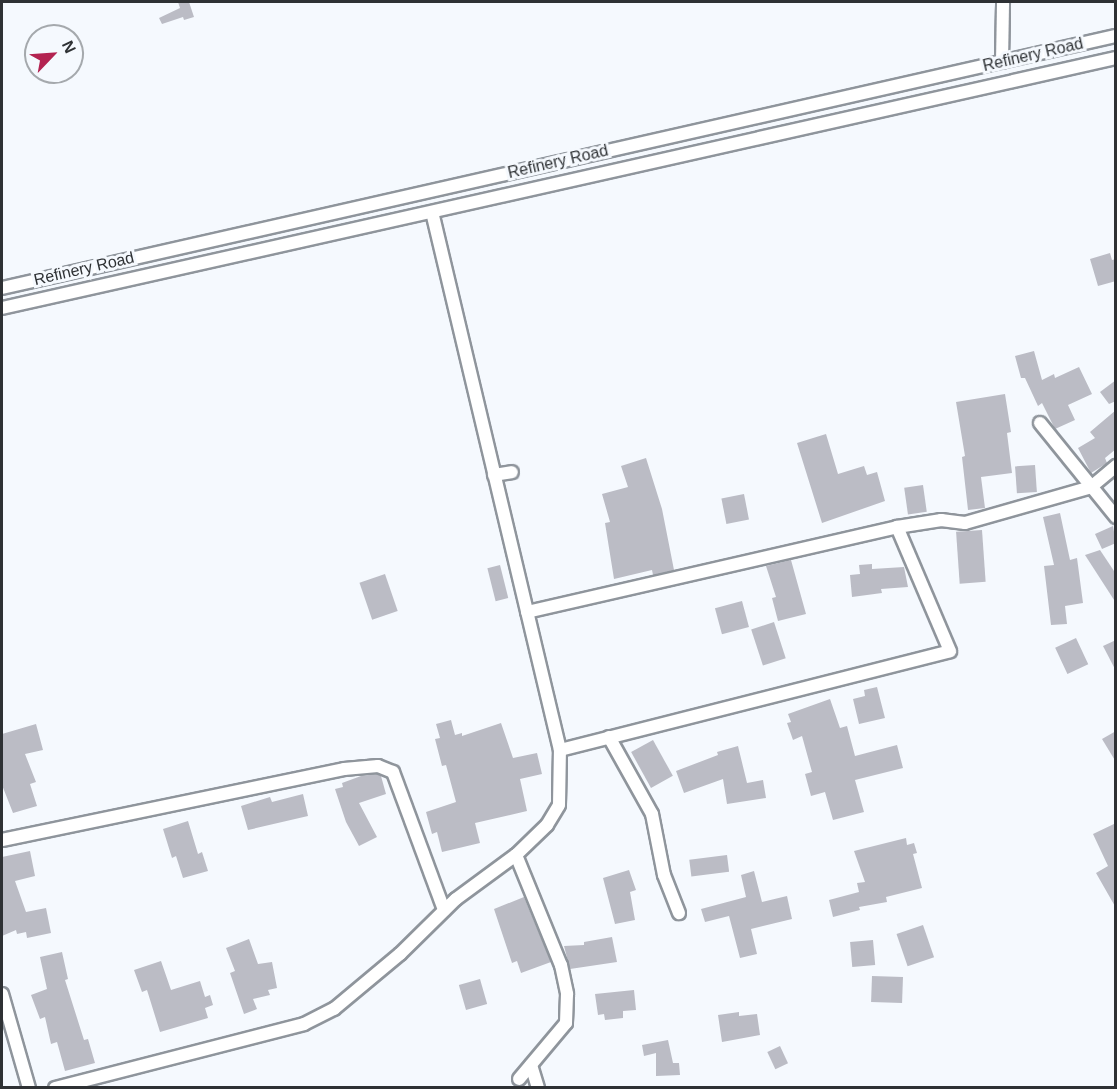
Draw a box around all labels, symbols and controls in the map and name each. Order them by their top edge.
north arrow [24,24,84,84]
street label: Refinery Road [981,34,1085,76]
text: N [59,38,79,56]
street label: Refinery Road [506,141,610,183]
street label: Refinery Road [32,248,136,290]

